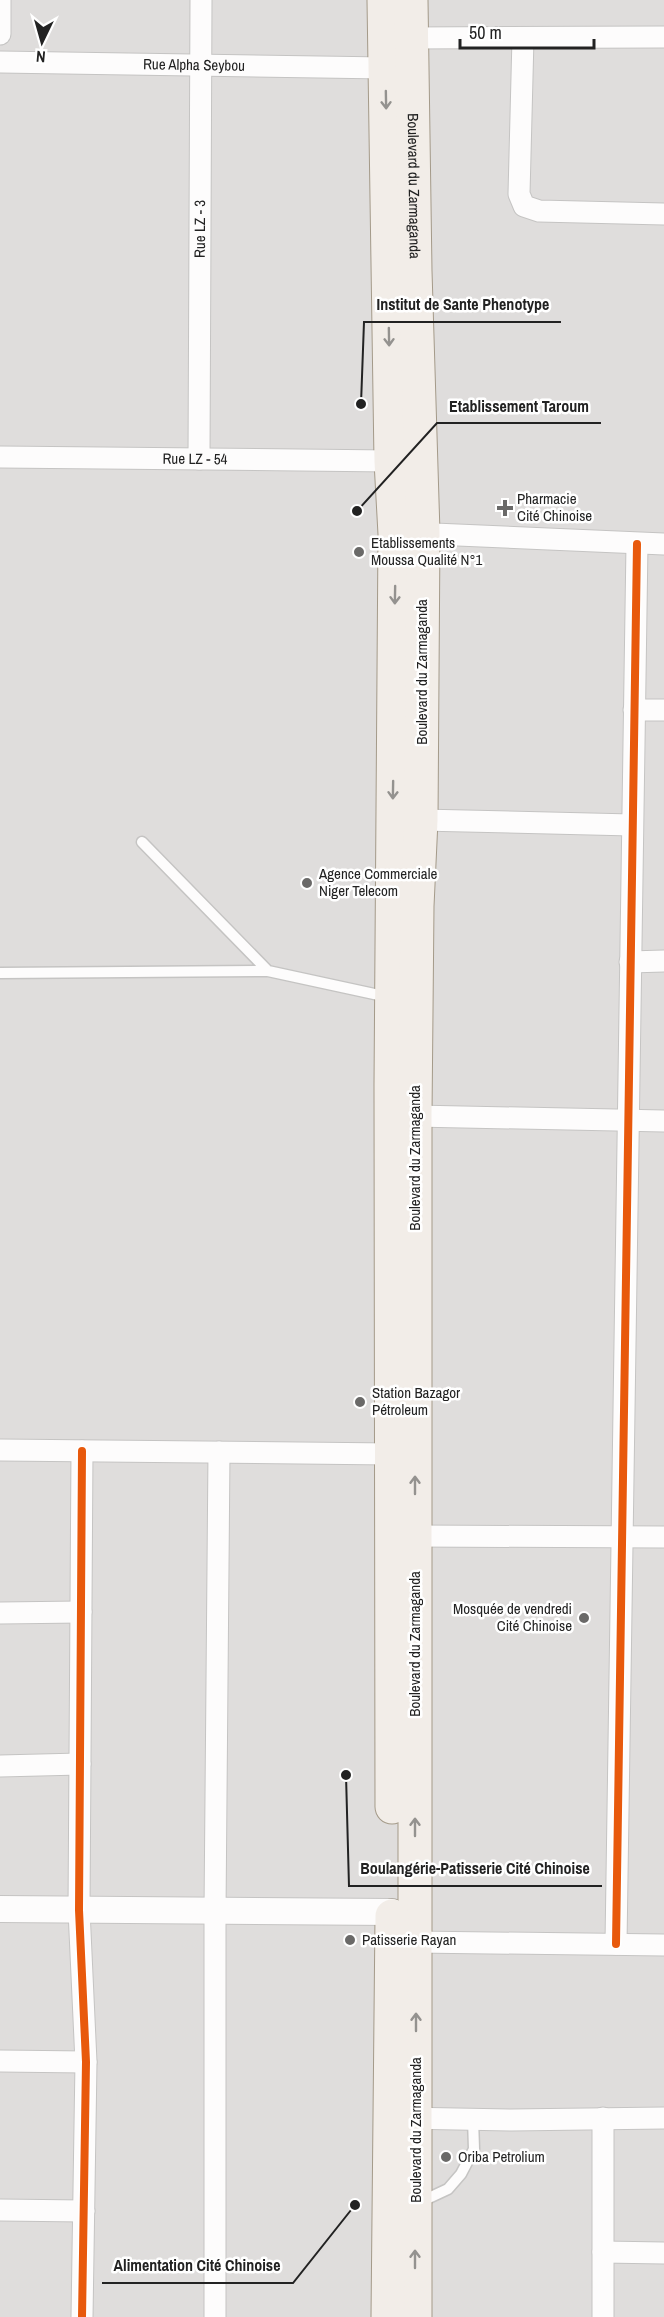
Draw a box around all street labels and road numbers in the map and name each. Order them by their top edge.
street label: Rue Alpha Seybou [143,53,245,76]
street label: Boulevard du Zarmaganda [403,113,426,259]
street label: Rue LZ - 3 [189,200,210,258]
street label: Rue LZ - 54 [162,448,228,469]
street label: Boulevard du Zarmaganda [411,599,432,745]
street label: Boulevard du Zarmaganda [404,1085,425,1231]
street label: Boulevard du Zarmaganda [404,1571,425,1717]
street label: Boulevard du Zarmaganda [405,2057,426,2203]

